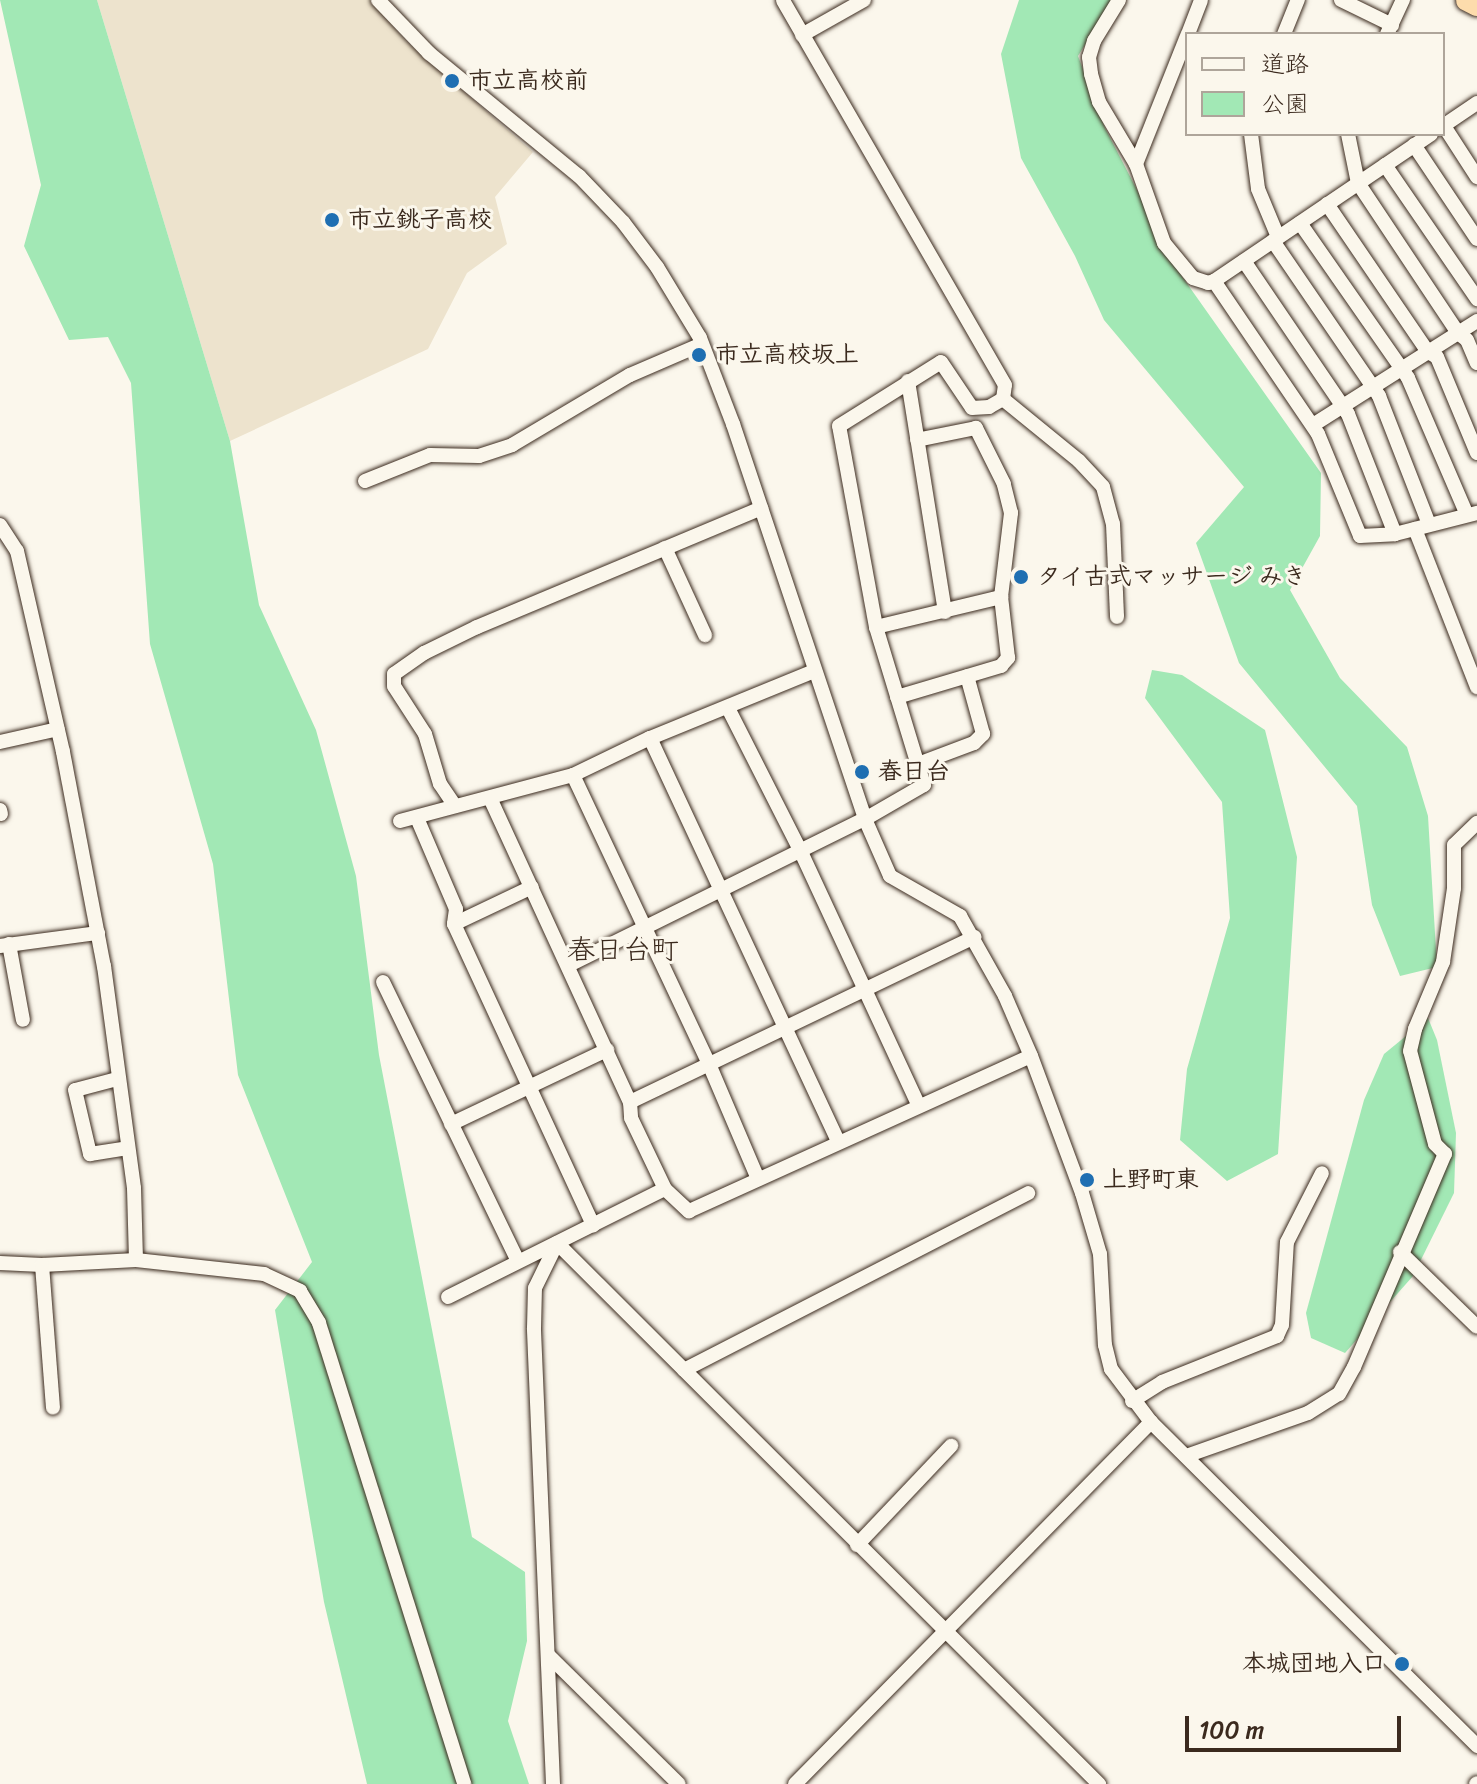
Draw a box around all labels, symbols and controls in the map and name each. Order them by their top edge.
legend [1185,32,1445,136]
text: 道路 [1261,43,1309,85]
place label: 市立高校前 [468,67,588,95]
marker: 市立高校前 [443,72,461,90]
text: 公園 [1261,83,1309,125]
place label: 市立銚子高校 [348,206,492,234]
marker: 市立銚子高校 [323,211,341,229]
place label: 市立高校坂上 [715,341,859,369]
marker: 市立高校坂上 [690,346,708,364]
place label: タイ古式マッサージ みき [1037,563,1307,591]
marker: タイ古式マッサージ みき [1012,568,1030,586]
place label: 春日台 [878,758,950,786]
marker: 春日台 [853,763,871,781]
district label: 春日台町 [567,933,679,967]
place label: 上野町東 [1103,1166,1199,1194]
marker: 上野町東 [1078,1171,1096,1189]
place label: 本城団地入口 [1242,1650,1386,1678]
marker: 本城団地入口 [1393,1655,1411,1673]
scale bar [1189,1700,1405,1750]
text: 100 m [1199,1709,1264,1751]

